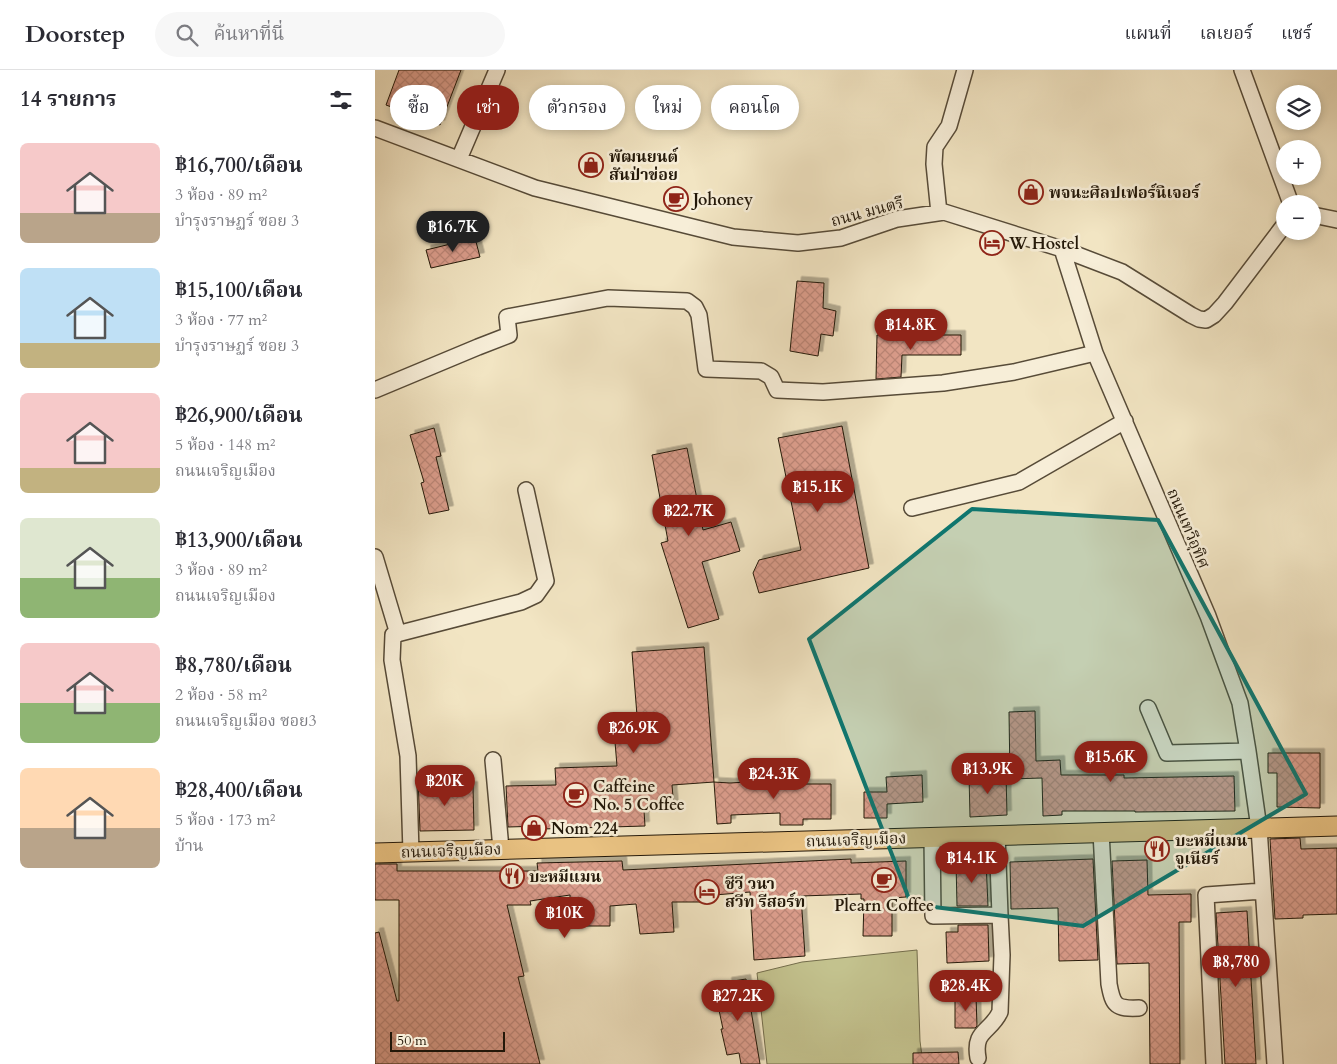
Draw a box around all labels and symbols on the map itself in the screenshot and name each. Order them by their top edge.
place label: พัฒนยนต์ สันป่าข่อย [609,146,679,186]
shop icon: พัฒนยนต์ สันป่าข่อย [578,152,604,178]
shop icon: พจนะศิลปเฟอร์นิเจอร์ [1018,179,1044,205]
place label: พจนะศิลปเฟอร์นิเจอร์ [1049,182,1201,204]
cafe icon: Johoney [663,186,689,212]
place label: Johoney [691,189,753,211]
street label: ถนน มนตรี [828,192,906,232]
pin: ฿16.7K [412,210,494,253]
hotel icon: W Hostel [979,230,1005,256]
place label: W Hostel [1008,233,1080,255]
pin: ฿14.8K [870,308,952,351]
pin: ฿15.1K [777,470,859,513]
street label: ถนนเทวีอุทิศ [1161,485,1215,572]
pin: ฿22.7K [648,494,730,537]
pin: ฿26.9K [593,712,675,754]
pin: ฿15.6K [1070,740,1152,783]
pin: ฿13.9K [947,752,1029,795]
pin: ฿24.3K [733,758,815,800]
pin: ฿20K [415,764,475,807]
place label: Caffeine No. 5 Coffee [593,776,685,816]
cafe icon: Caffeine No. 5 Coffee [563,782,589,808]
shop icon: Nom 224 [521,815,547,841]
place label: Nom 224 [551,818,618,840]
street label: ถนนเจริญเมือง [805,827,907,853]
place label: บะหมี่แมน จูเนียร์ [1175,829,1247,870]
restaurant icon: บะหมี่แมน จูเนียร์ [1144,836,1170,862]
street label: ถนนเจริญเมือง [400,838,502,864]
pin: ฿14.1K [931,842,1013,884]
restaurant icon: บะหมีแมน [499,863,525,889]
place label: บะหมีแมน [529,866,601,888]
cafe icon: Plearn Coffee [871,867,897,893]
place label: ชีวี วนา สวีท รีสอร์ท [725,873,805,913]
hotel icon: ชีวี วนา สวีท รีสอร์ท [694,879,720,905]
place label: Plearn Coffee [834,895,934,917]
pin: ฿10K [535,896,595,939]
pin: ฿8,780 [1195,946,1277,988]
pin: ฿28.4K [925,970,1007,1012]
pin: ฿27.2K [697,980,779,1022]
scale bar [390,1029,505,1052]

